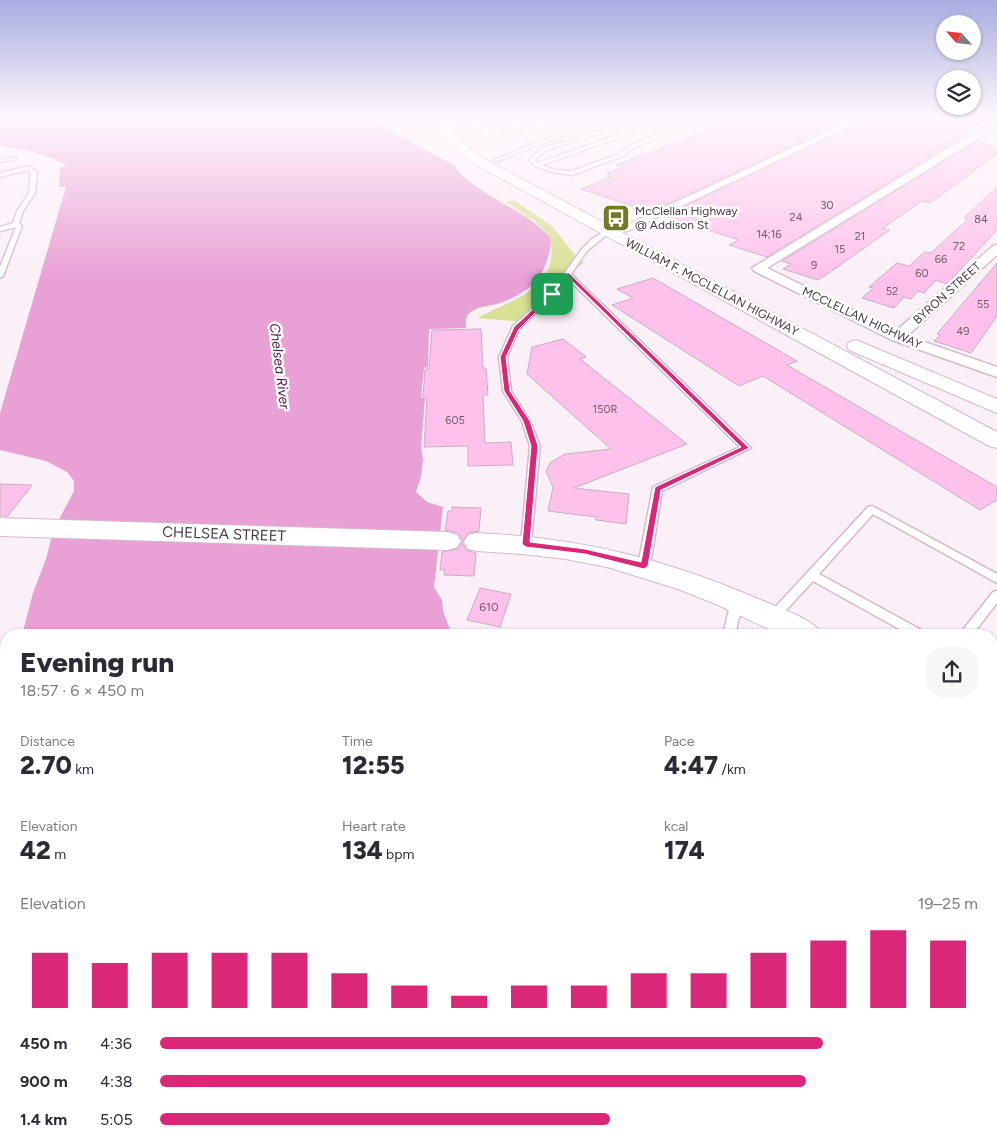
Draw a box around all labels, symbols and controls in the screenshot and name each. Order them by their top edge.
north arrow [936,15,981,60]
map controls [936,15,981,115]
button: layers [936,70,981,115]
house number: 30 [820,199,834,212]
bus stop icon: McClellan Highway @ Addison St [601,203,631,233]
place label: McClellan Highway @ Addison St [635,204,738,232]
house number: 24 [790,211,803,224]
house number: 84 [974,213,988,226]
house number: 14;16 [757,228,782,241]
house number: 21 [855,230,865,243]
street label: WILLIAM F. MCCLELLAN HIGHWAY [623,235,802,339]
house number: 72 [953,240,965,253]
house number: 15 [835,243,845,256]
house number: 66 [935,253,947,266]
house number: 9 [811,259,817,272]
street label: BYRON STREET [910,259,984,327]
house number: 60 [915,267,929,280]
pin [531,273,573,315]
icon: arrive [538,280,566,308]
street label: MCCLELLAN HIGHWAY [800,284,925,352]
house number: 52 [886,285,898,298]
house number: 55 [977,298,989,311]
water label: Chelsea River [266,322,293,411]
house number: 49 [956,325,970,338]
house number: 150R [593,403,618,416]
house number: 605 [445,414,465,427]
street label: CHELSEA STREET [162,523,287,545]
house number: 610 [479,600,499,614]
text: Evening run [20,645,174,679]
button: share [926,646,978,698]
text: 18:57 · 6 × 450 m [20,681,144,700]
text: Distance [20,733,75,750]
text: Time [342,733,373,750]
text: Pace [664,733,694,750]
text: 2.70 [20,750,72,780]
text: 12:55 [342,750,405,780]
text: 4:47 [664,750,718,780]
text: km [72,761,94,778]
text: /km [718,761,746,778]
text: Elevation [20,818,78,835]
text: Heart rate [342,818,406,835]
text: kcal [664,818,688,835]
text: 42 [20,835,51,865]
text: 134 [342,835,383,865]
text: 174 [664,835,705,865]
text: m [51,846,66,863]
text: bpm [383,846,415,863]
text: Elevation [20,894,86,913]
text: 19–25 m [918,894,978,913]
text: 450 m [20,1034,68,1053]
text: 4:36 [100,1034,132,1053]
text: 900 m [20,1072,68,1091]
text: 4:38 [100,1072,133,1091]
text: 1.4 km [20,1110,67,1129]
text: 5:05 [100,1110,133,1129]

